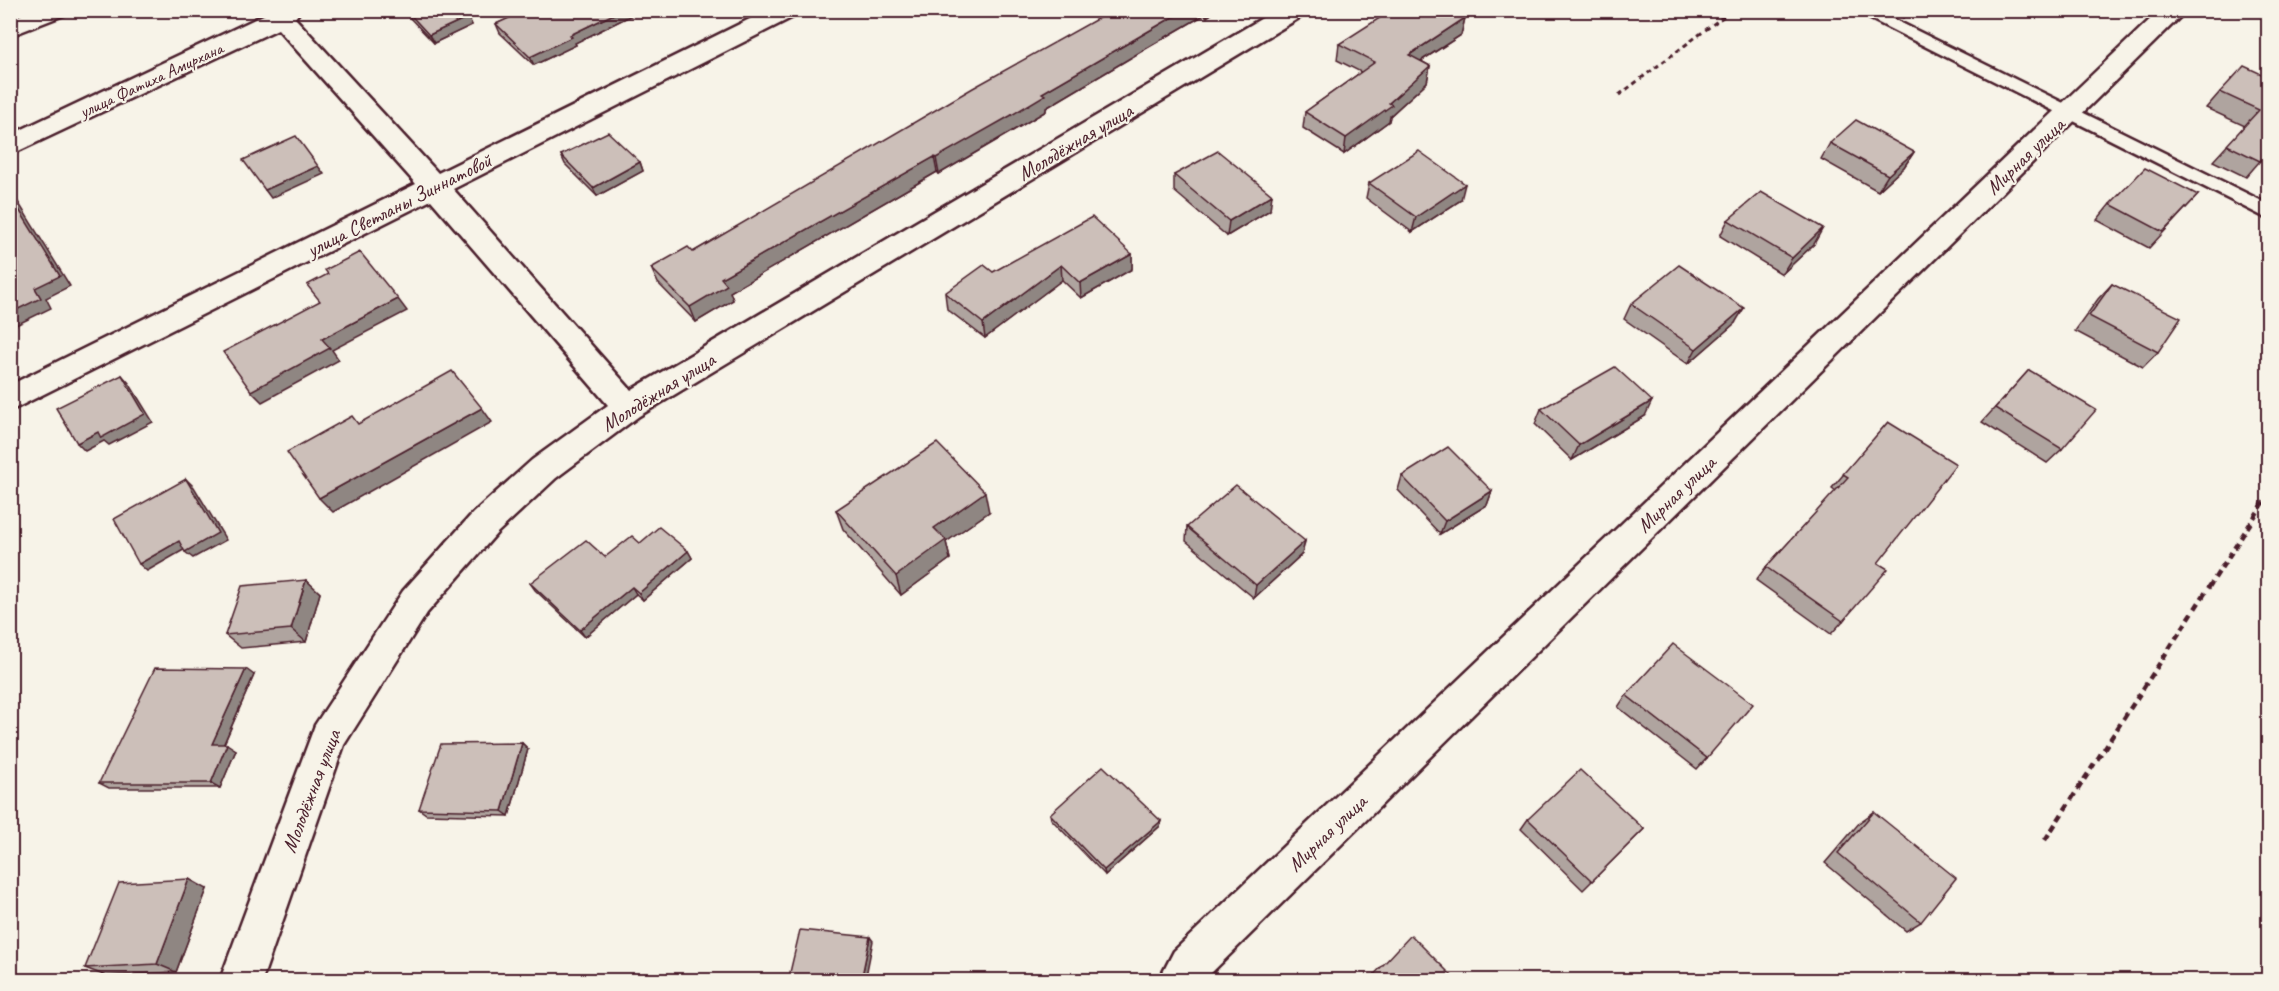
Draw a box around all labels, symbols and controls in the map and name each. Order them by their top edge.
street label: улица Фатиха Амирхана [75,36,228,123]
street label: Молодёжная улица [1013,97,1139,187]
street label: Мирная улица [1980,110,2072,200]
street label: улица Светланы Зиннатовой [300,147,497,264]
street label: Молодёжная улица [596,346,721,437]
street label: Мирная улица [1631,448,1723,538]
street label: Молодёжная улица [276,724,347,856]
street label: Мирная улица [1282,787,1374,877]

